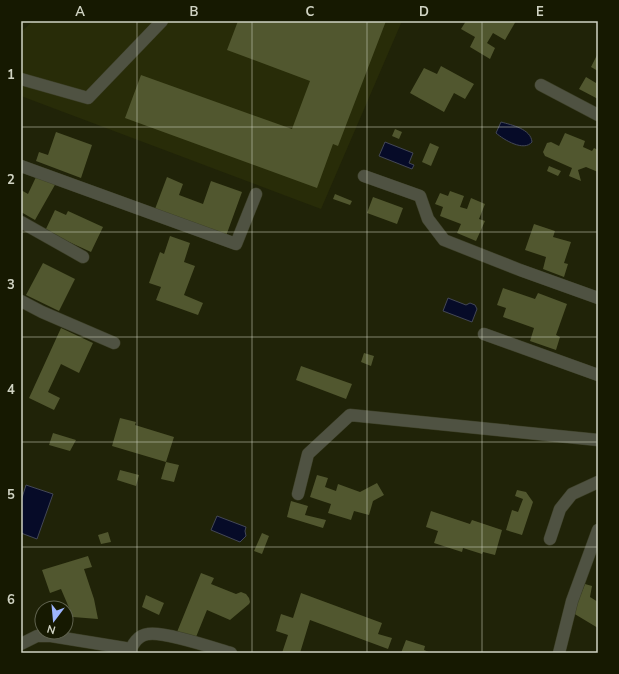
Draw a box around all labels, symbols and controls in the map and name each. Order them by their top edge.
text: A [75,3,85,21]
text: B [190,3,199,21]
text: C [306,3,315,21]
text: D [419,3,429,21]
text: E [536,3,544,21]
text: 1 [7,66,15,84]
text: 2 [7,171,15,189]
text: 3 [7,276,15,294]
text: 4 [7,381,15,399]
text: 5 [7,486,15,504]
text: 6 [7,591,15,609]
north arrow [34,600,74,640]
text: N [45,621,57,637]

